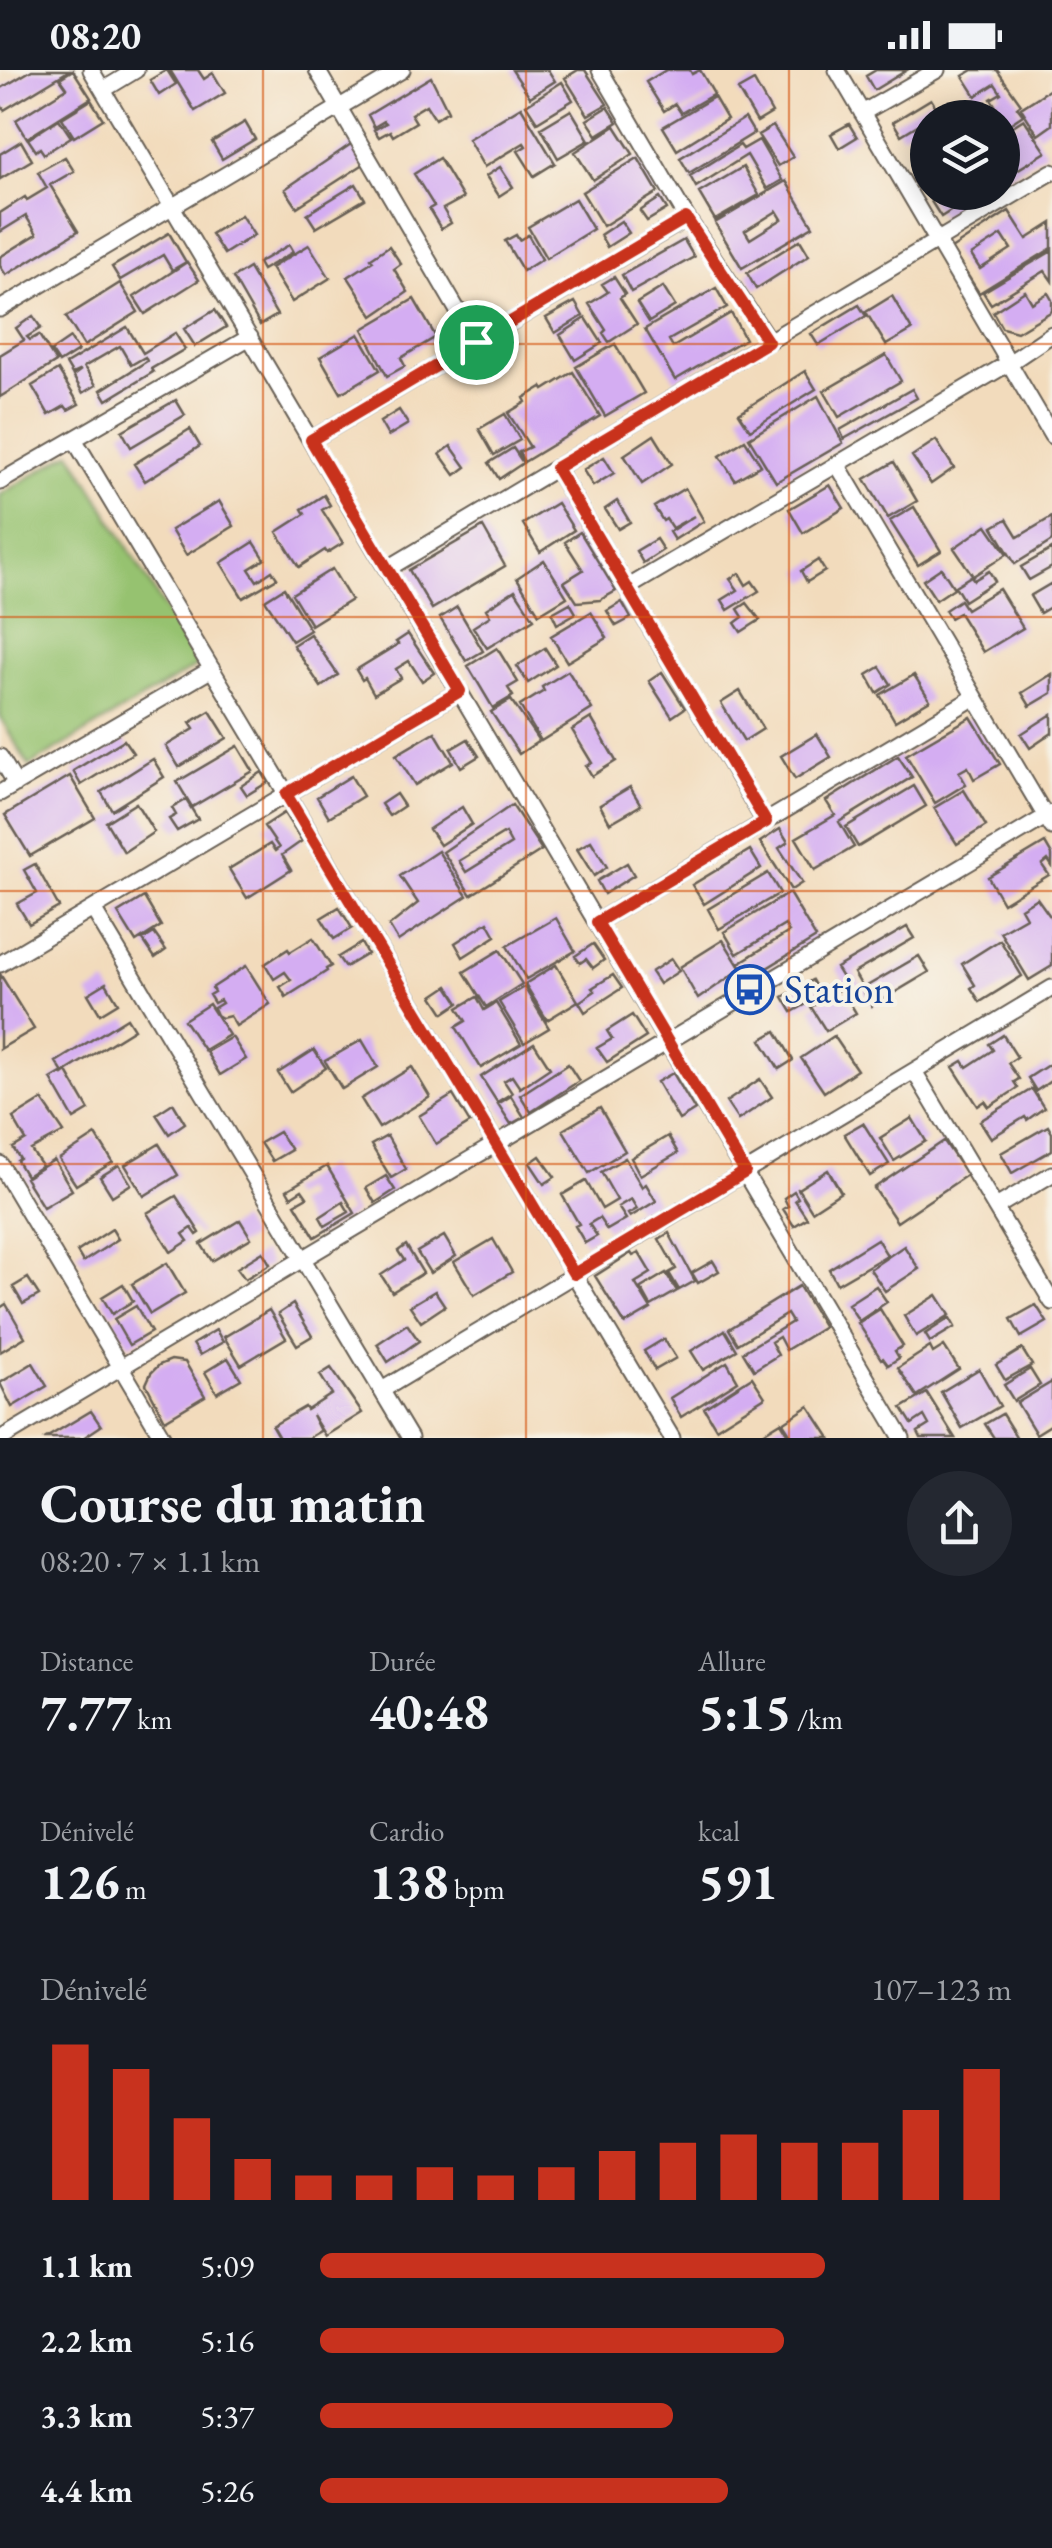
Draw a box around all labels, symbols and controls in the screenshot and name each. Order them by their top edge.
text: 08:20 [50,11,141,60]
map controls [910,100,1020,210]
button: layers [910,100,1020,210]
pin [434,300,519,385]
icon: arrive [449,315,504,370]
bus stop icon: Station [723,963,775,1015]
place label: Station [784,963,894,1015]
text: Course du matin [40,1467,425,1538]
button: share [907,1471,1012,1576]
text: 08:20 · 7 × 1.1 km [40,1540,260,1582]
text: Distance [40,1643,134,1679]
text: Durée [369,1643,436,1679]
text: Allure [698,1643,766,1679]
text: 7.77 [40,1679,132,1744]
text: 40:48 [369,1679,489,1744]
text: 5:15 [698,1679,791,1744]
text: km [132,1701,172,1737]
text: /km [791,1701,843,1737]
text: Dénivelé [40,1813,134,1849]
text: Cardio [369,1813,444,1849]
text: kcal [698,1813,740,1849]
text: 126 [40,1849,119,1914]
text: 138 [369,1849,448,1914]
text: 591 [698,1849,777,1914]
text: m [119,1871,147,1907]
text: bpm [448,1871,505,1907]
text: Dénivelé [40,1968,147,2010]
text: 107–123 m [871,1968,1012,2010]
text: 1.1 km [40,2245,133,2287]
text: 5:09 [200,2245,254,2287]
text: 2.2 km [40,2320,133,2362]
text: 5:16 [200,2320,254,2362]
text: 3.3 km [40,2395,133,2437]
text: 5:37 [200,2395,254,2437]
text: 4.4 km [40,2470,133,2512]
text: 5:26 [200,2470,254,2512]

